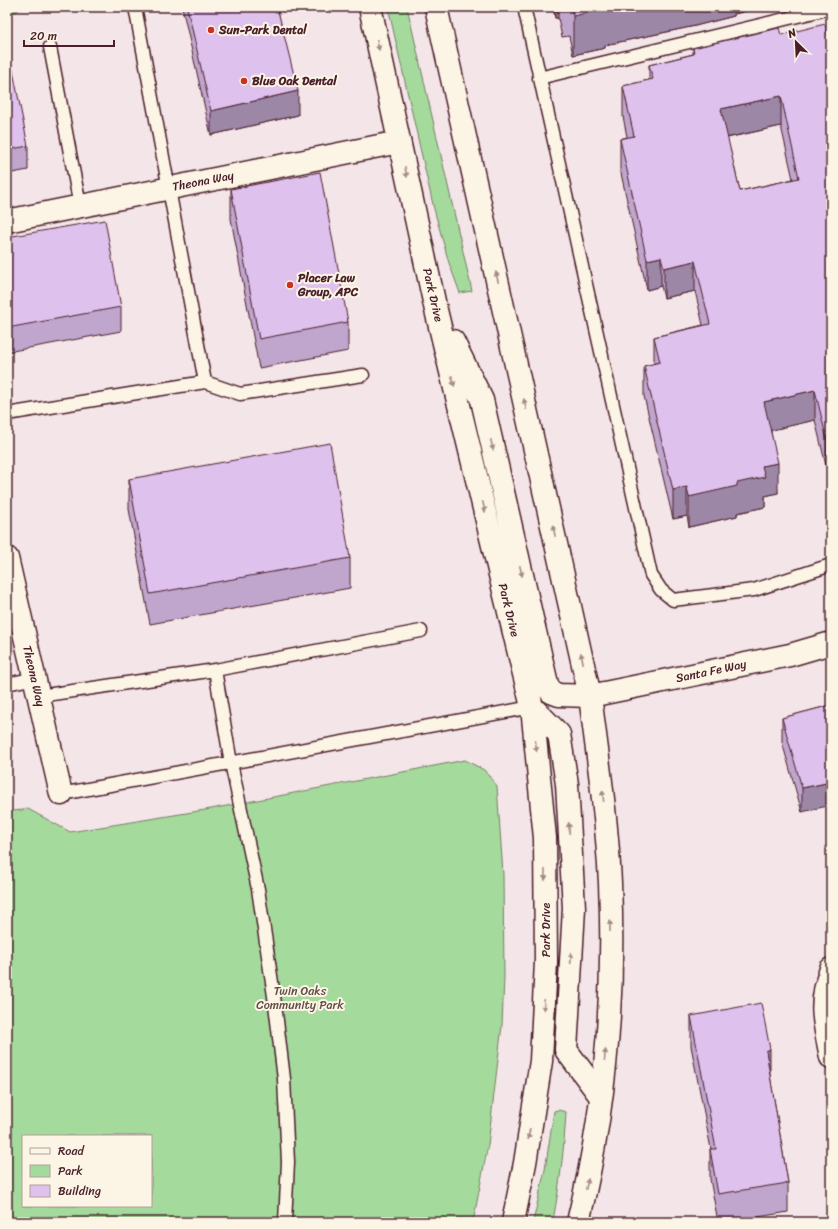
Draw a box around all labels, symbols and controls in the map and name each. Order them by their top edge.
place label: Sun-Park Dental [218,19,307,41]
scale bar [24,22,114,48]
north arrow [776,22,816,62]
text: N [784,23,800,44]
text: 20 m [30,25,57,47]
marker: Sun-Park Dental [206,25,216,35]
one-way arrow [376,39,382,51]
place label: Blue Oak Dental [252,70,337,92]
marker: Blue Oak Dental [239,76,249,86]
street label: Theona Way [170,164,236,198]
one-way arrow [403,166,409,178]
street label: Park Drive [416,266,450,324]
place label: Placer Law Group, APC [297,267,359,303]
one-way arrow [494,271,500,283]
marker: Placer Law Group, APC [285,280,295,290]
one-way arrow [451,375,457,387]
one-way arrow [522,398,528,410]
one-way arrow [490,438,496,451]
one-way arrow [481,501,487,513]
one-way arrow [550,525,556,537]
one-way arrow [519,565,525,577]
street label: Park Drive [492,581,526,639]
street label: Theona Way [16,643,52,710]
one-way arrow [578,652,584,664]
street label: Santa Fe Way [674,653,749,689]
one-way arrow [533,740,539,752]
one-way arrow [600,790,606,802]
one-way arrow [566,822,573,834]
one-way arrow [542,869,548,882]
street label: Park Drive [535,903,557,957]
one-way arrow [607,919,613,932]
one-way arrow [568,952,575,964]
park label: Twin Oaks Community Park [256,980,344,1016]
one-way arrow [540,999,547,1011]
one-way arrow [602,1049,608,1061]
one-way arrow [526,1128,532,1140]
legend [22,1135,152,1207]
text: Road [58,1140,85,1162]
text: Park [58,1160,83,1182]
one-way arrow [585,1178,591,1190]
text: Building [58,1180,101,1202]

